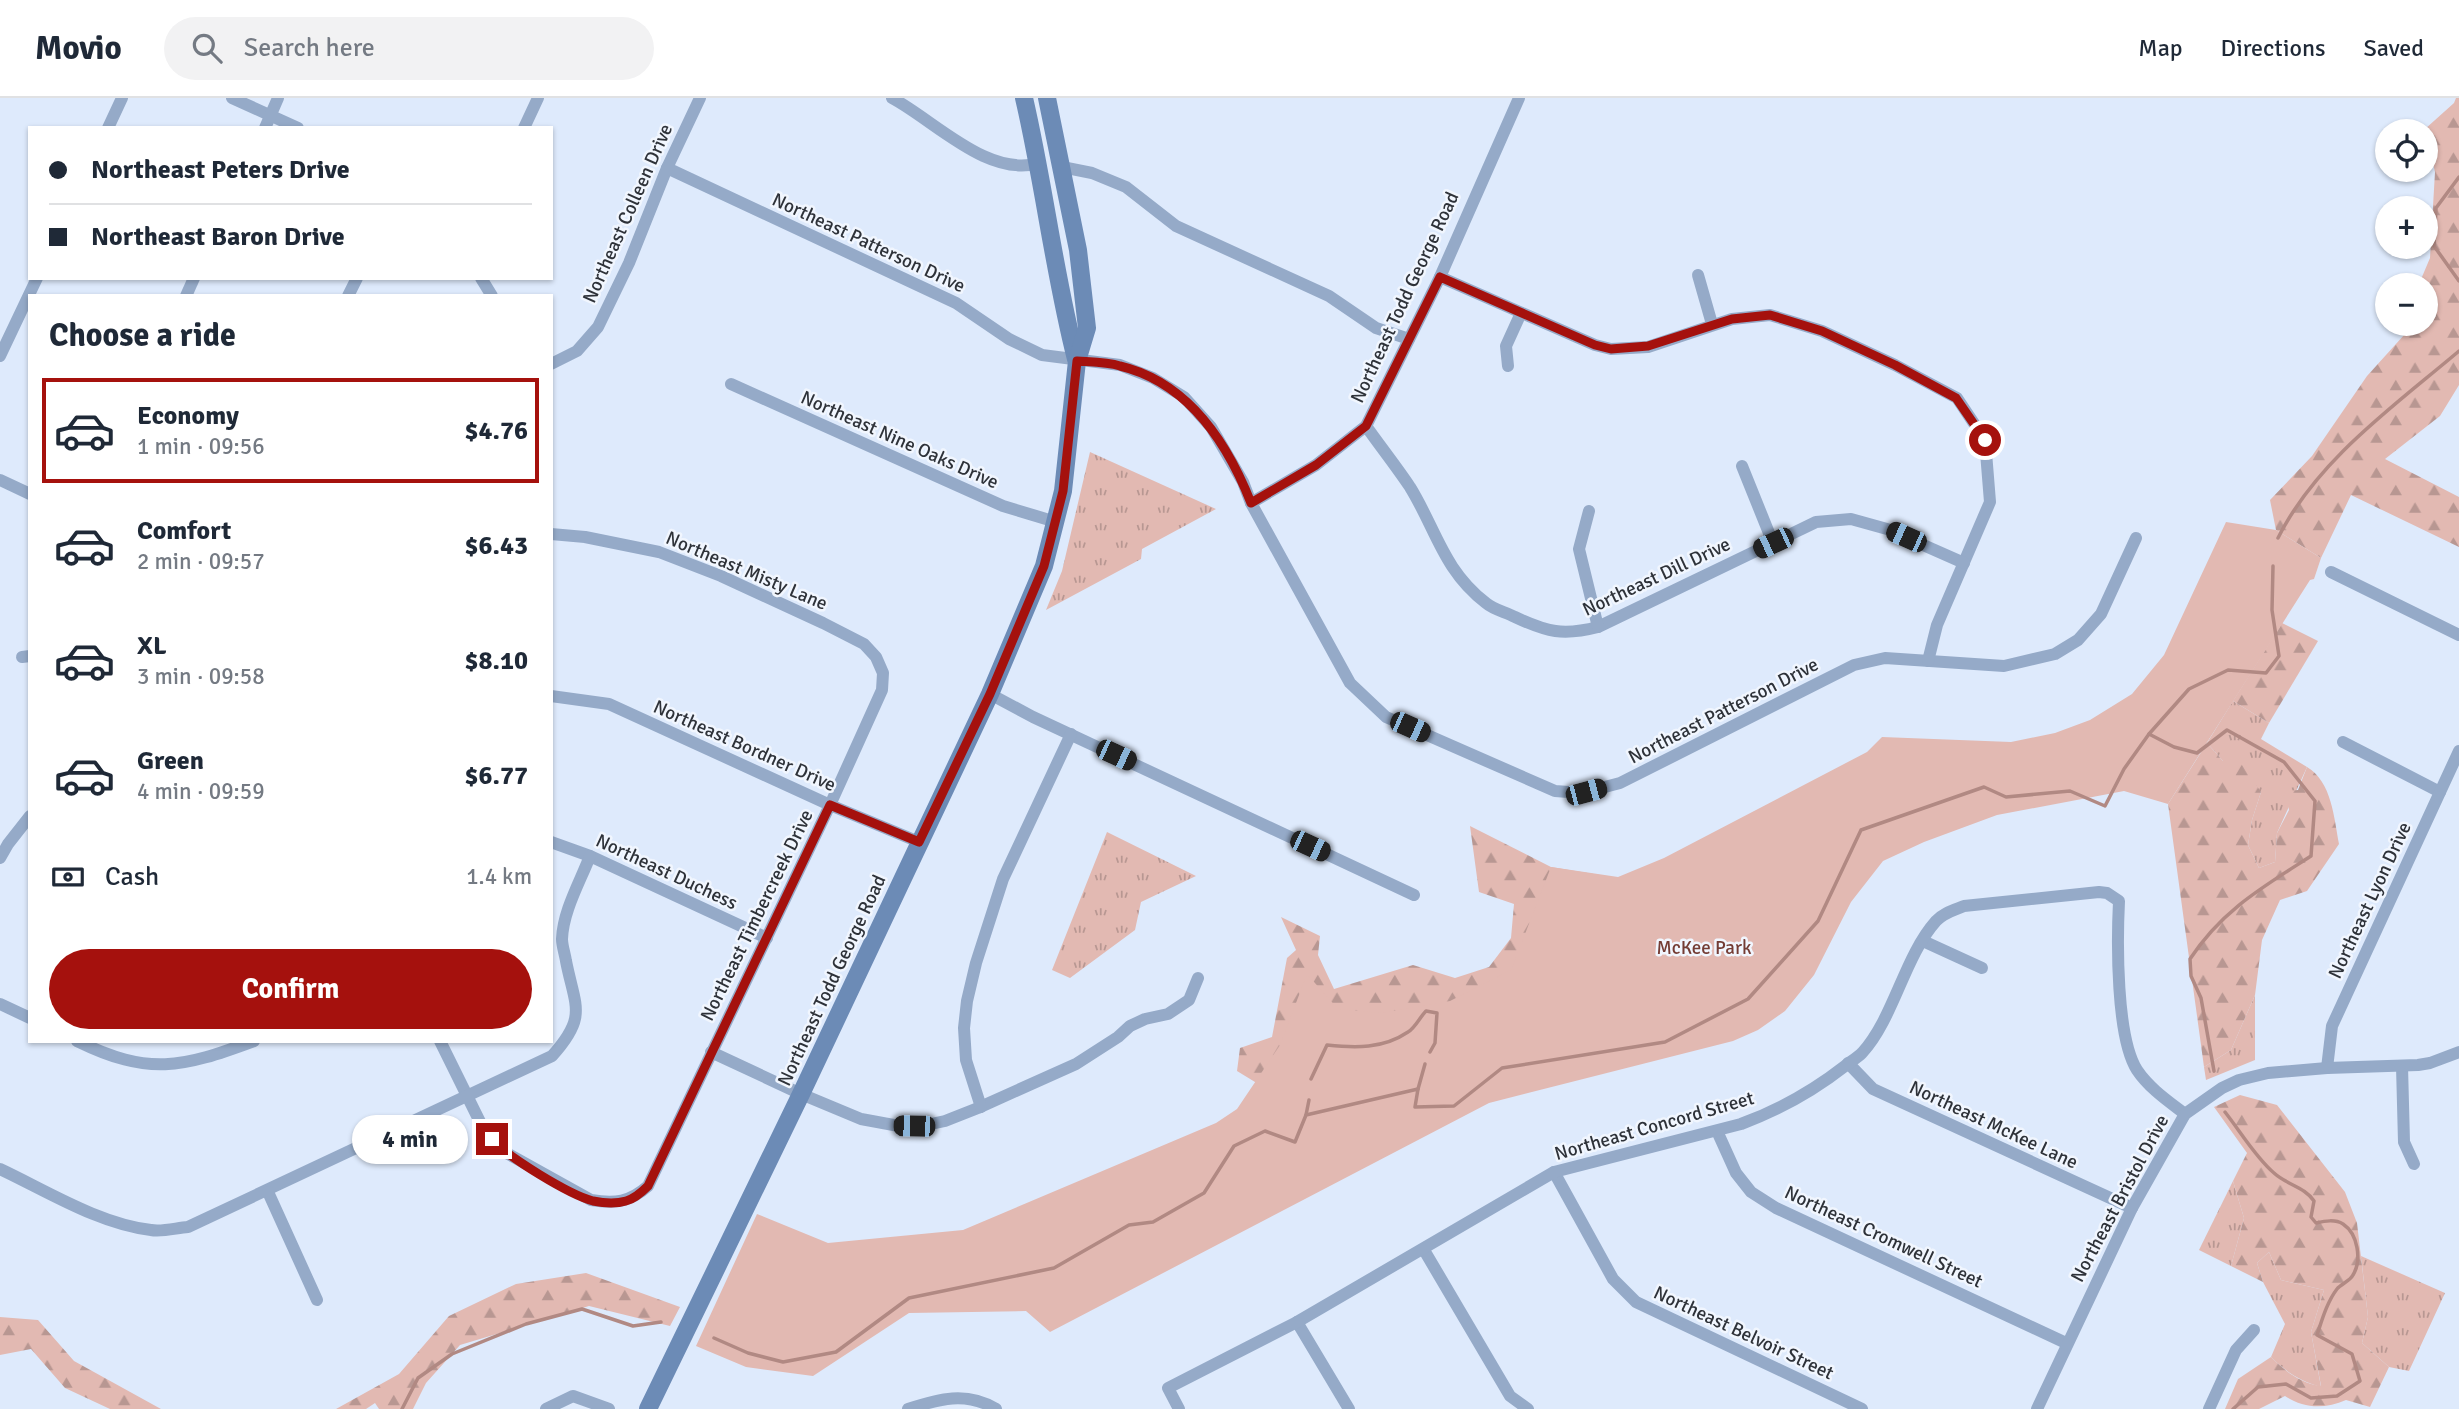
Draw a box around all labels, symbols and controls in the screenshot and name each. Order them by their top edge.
search box [164,17,654,80]
text: Movio [35,28,122,69]
icon: search [188,29,226,67]
text: Search here [244,32,375,64]
text: Map [2138,33,2183,63]
text: Directions [2221,33,2326,63]
text: Saved [2364,33,2424,63]
map controls [2375,119,2438,336]
button: locate [2375,119,2438,182]
street label: Northeast Colleen Drive [578,120,678,307]
text: Northeast Peters Drive [91,154,350,186]
street label: Northeast Patterson Drive [768,188,969,298]
street label: Northeast Todd George Road [1345,188,1464,407]
button: + [2375,196,2438,259]
text: Northeast Baron Drive [91,221,345,253]
button: − [2375,273,2438,336]
text: Choose a ride [49,316,236,355]
street label: Northeast Nine Oaks Drive [797,385,1002,494]
icon: car [53,399,116,462]
text: Economy [137,400,239,432]
text: $4.76 [464,415,528,447]
route start [1969,424,2001,456]
text: 1 min · 09:56 [137,432,265,461]
icon: car [53,514,116,577]
text: Comfort [137,515,231,547]
car [1883,519,1930,555]
car [1750,525,1797,561]
street label: Northeast Misty Lane [662,526,831,616]
text: $6.43 [464,530,528,562]
street label: Northeast Dill Drive [1579,532,1734,622]
text: 2 min · 09:57 [137,547,265,576]
icon: car [53,629,116,692]
text: XL [137,630,167,662]
text: $8.10 [464,645,528,677]
street label: Northeast Patterson Drive [1624,653,1823,769]
text: 3 min · 09:58 [137,662,265,691]
street label: Northeast Bordner Drive [650,695,840,797]
car [1387,709,1434,745]
car [1093,737,1140,773]
icon: car [53,744,116,807]
text: Green [137,745,204,777]
text: $6.77 [464,760,528,792]
car [1563,776,1610,808]
text: 4 min · 09:59 [137,777,265,806]
street label: Northeast Timbercreek Drive [695,806,819,1025]
street label: Northeast Lyon Drive [2323,818,2417,983]
car [1287,828,1334,864]
street label: Northeast Duchess [592,829,741,915]
icon: cash [49,858,87,896]
text: Cash [105,861,159,893]
text: 1.4 km [466,862,532,891]
street label: Northeast Todd George Road [772,871,891,1090]
park label: McKee Park [1656,936,1752,960]
button: Confirm [49,949,532,1029]
street label: Northeast McKee Lane [1905,1075,2082,1174]
street label: Northeast Concord Street [1552,1086,1757,1166]
street label: Northeast Bristol Drive [2066,1111,2174,1286]
callout: 4 min [352,1114,468,1164]
car [893,1115,936,1137]
route end [476,1123,508,1155]
text: 4 min [382,1125,438,1154]
street label: Northeast Cromwell Street [1781,1180,1987,1294]
street label: Northeast Belvoir Street [1650,1281,1838,1385]

